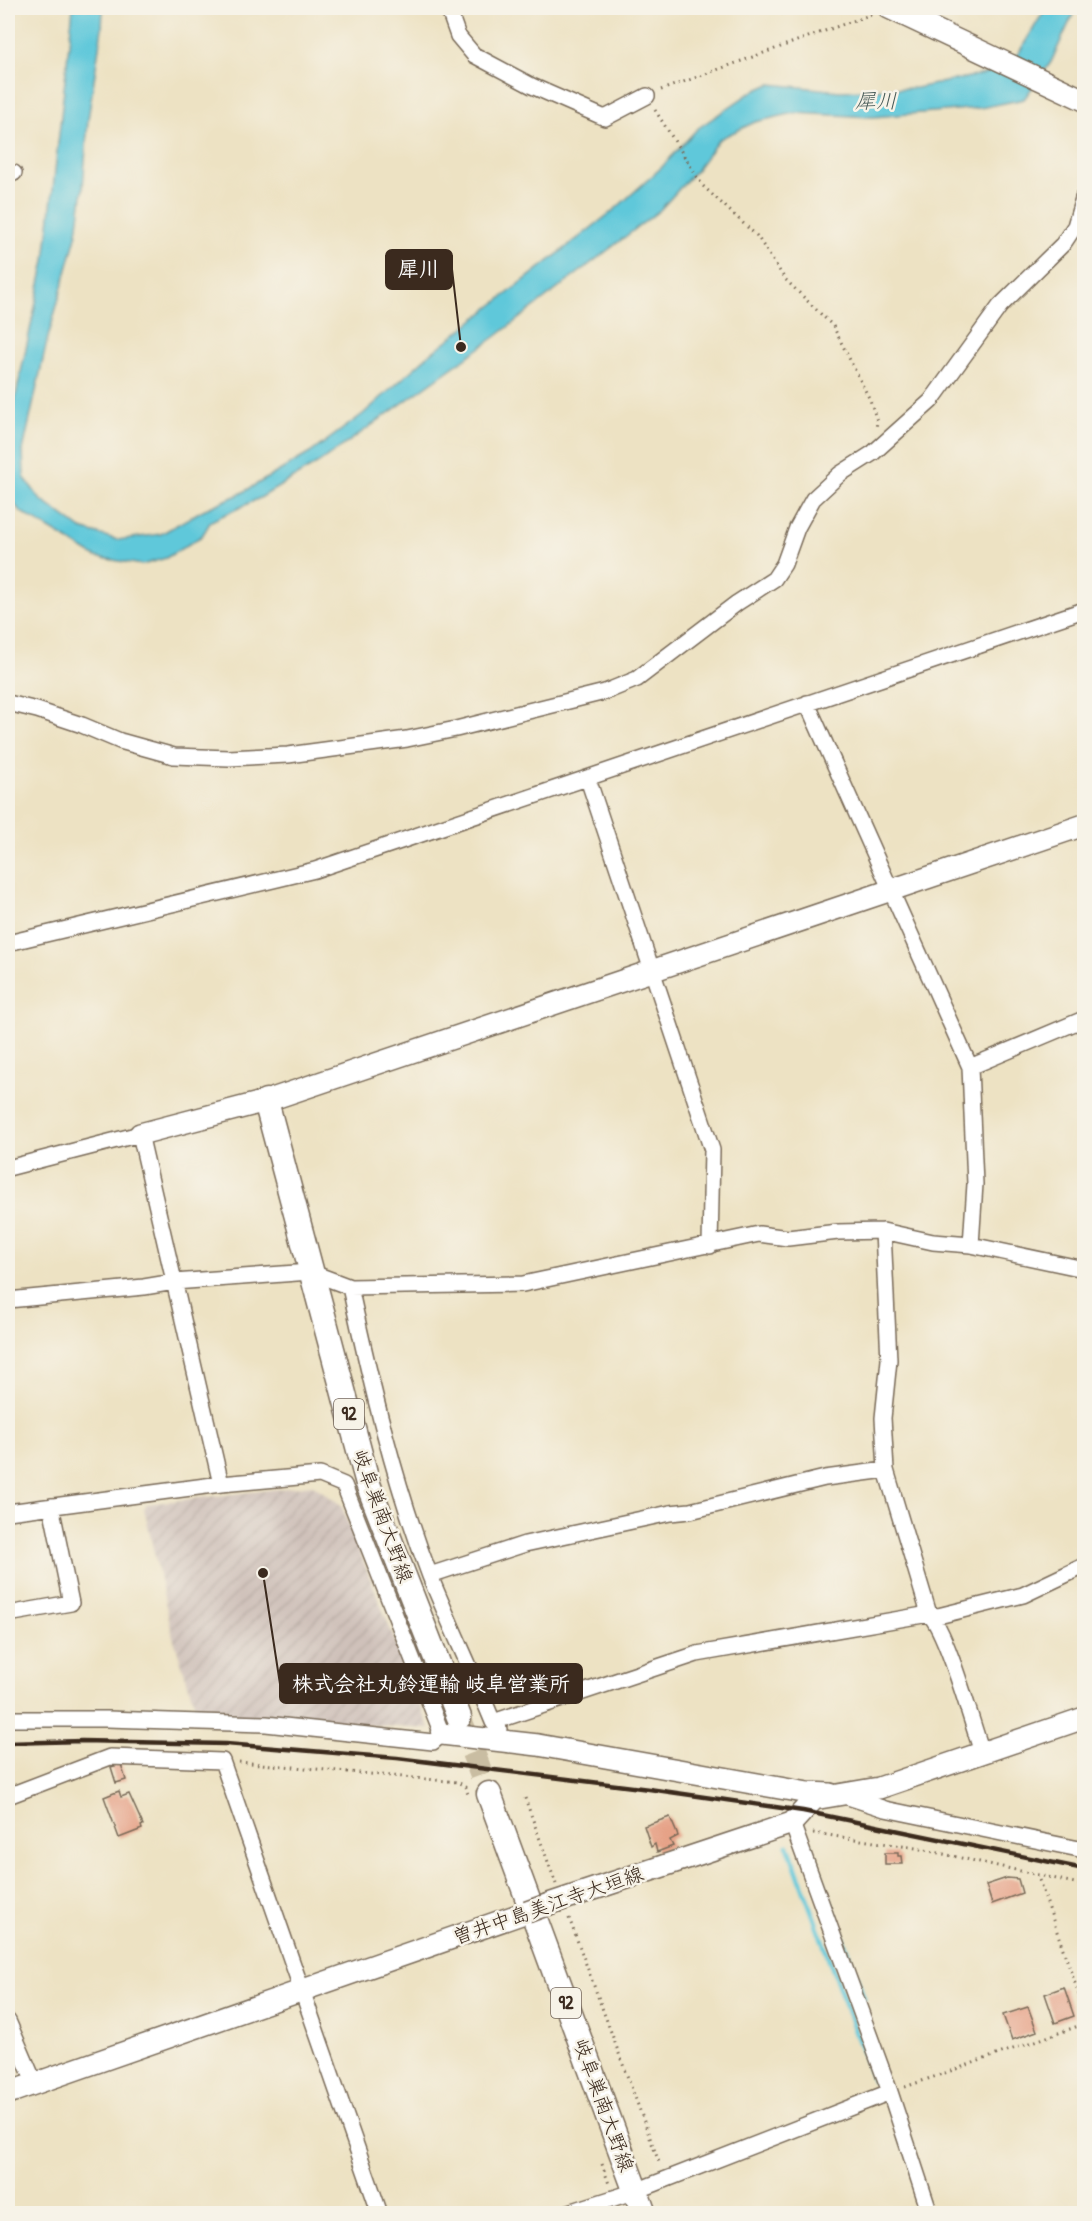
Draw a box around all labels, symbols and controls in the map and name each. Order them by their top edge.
water label: 犀川 [855,86,897,115]
callout: 犀川 [386,250,452,289]
text: 犀川 [398,254,440,283]
road number: 92 [334,1399,364,1429]
street label: 岐阜巣南大野線 [347,1445,420,1586]
callout: 株式会社丸鈴運輸 岐阜営業所 [280,1664,582,1703]
text: 株式会社丸鈴運輸 岐阜営業所 [292,1669,570,1698]
street label: 曽井中島美江寺大垣線 [449,1859,647,1950]
road number: 92 [551,1988,581,2018]
street label: 岐阜巣南大野線 [568,2034,641,2175]

